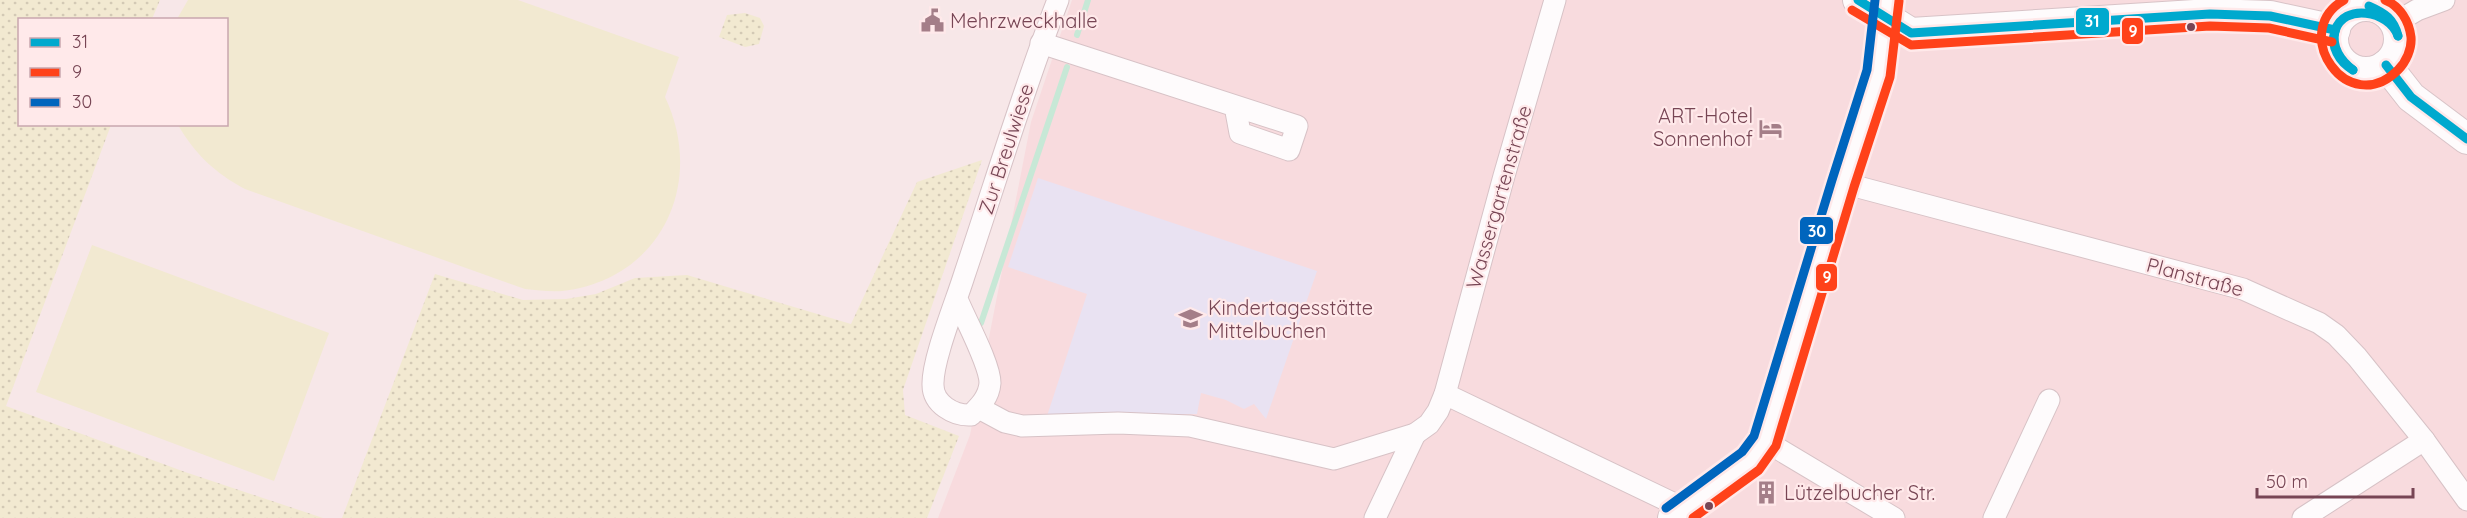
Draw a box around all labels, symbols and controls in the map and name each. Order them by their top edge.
line badge: 31 [2075,7,2110,36]
public building icon: Mehrzweckhalle [919,8,945,34]
place label: Mehrzweckhalle [950,8,1098,33]
text: 31 [2085,11,2099,31]
line badge: 9 [2121,17,2144,45]
legend [18,18,228,126]
text: 9 [2128,21,2138,41]
unlabelled marker [2185,21,2197,33]
text: 31 [72,30,88,53]
text: 9 [72,60,82,83]
street label: Zur Breulwiese [973,80,1038,217]
text: 30 [72,90,92,113]
street label: Wassergartenstraße [1460,102,1537,291]
place label: ART-Hotel Sonnenhof [1653,103,1753,151]
hotel icon: ART-Hotel Sonnenhof [1758,115,1784,141]
line badge: 30 [1799,216,1834,245]
text: 30 [1808,221,1826,241]
street label: Planstraße [2144,252,2246,301]
line badge: 9 [1815,263,1838,292]
text: 9 [1822,267,1832,287]
place label: Kindertagesstätte Mittelbuchen [1208,295,1373,343]
school or university icon: Kindertagesstätte Mittelbuchen [1177,306,1203,332]
scale bar [2257,461,2413,499]
text: 50 m [2266,470,2308,493]
building icon: Lützelbucher Str. [1753,480,1779,506]
place label: Lützelbucher Str. [1784,480,1935,505]
unlabelled marker [1703,500,1715,512]

